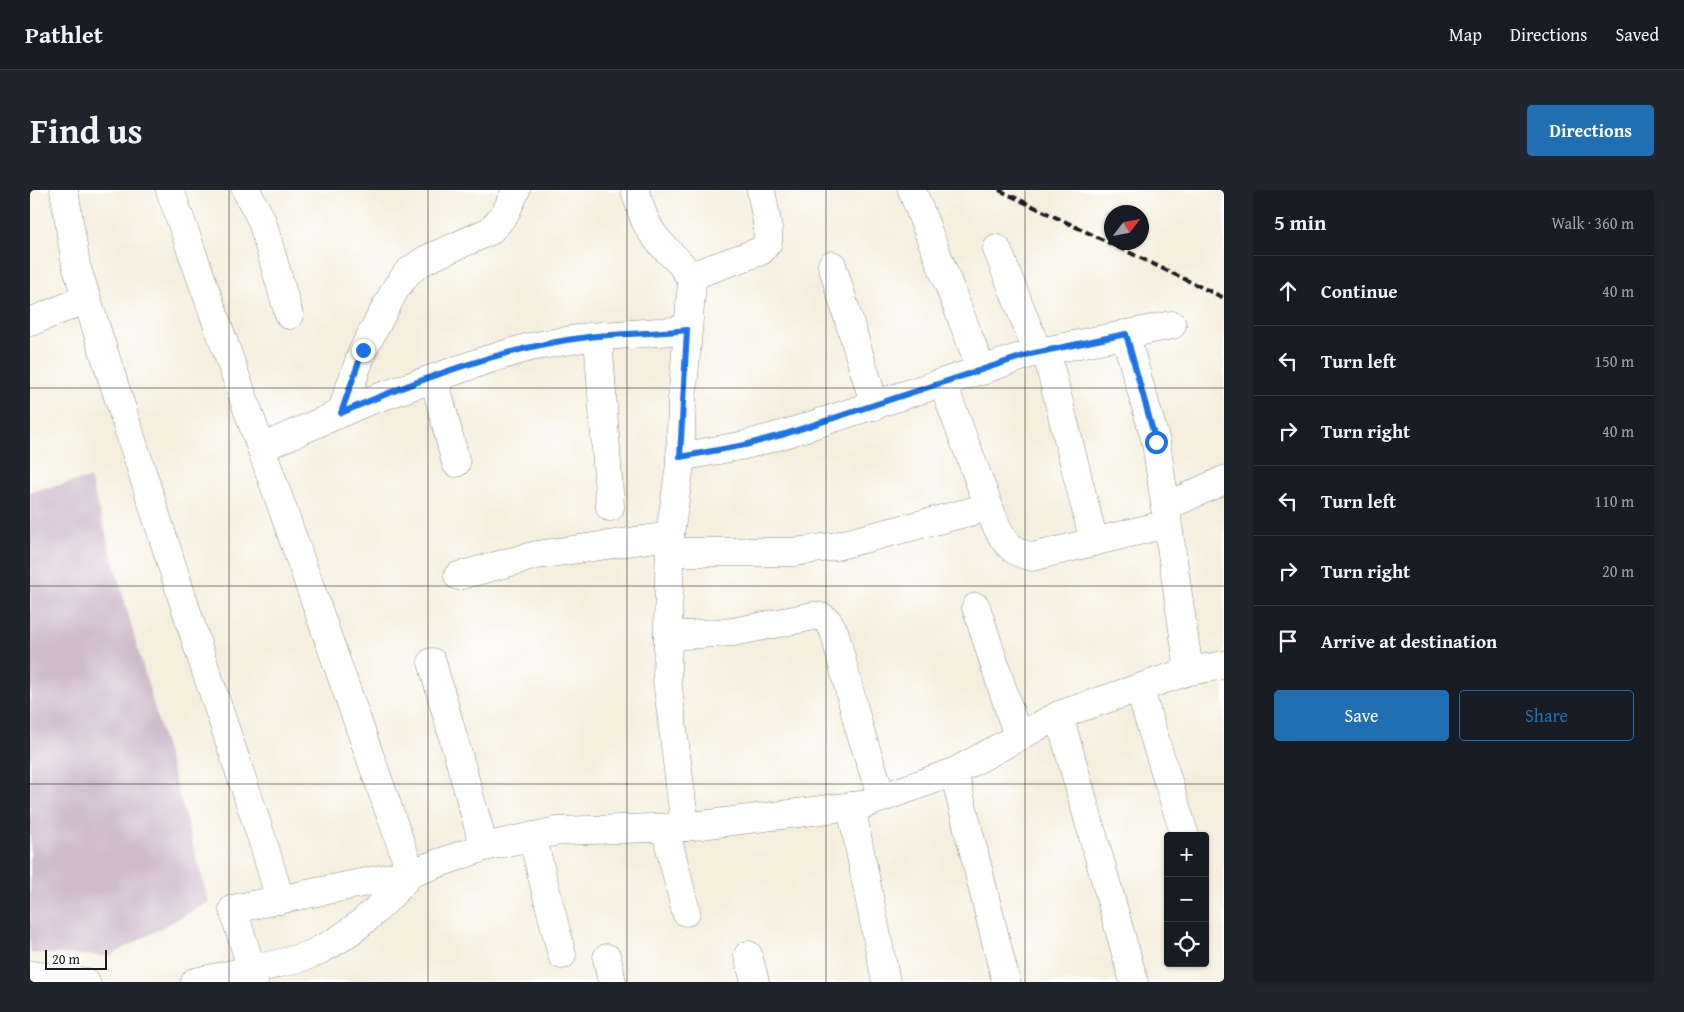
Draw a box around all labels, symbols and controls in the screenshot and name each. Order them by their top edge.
text: Pathlet [25,17,103,52]
text: Map [1449,21,1482,48]
text: Directions [1510,21,1587,48]
text: Saved [1615,21,1659,48]
text: Find us [30,105,143,156]
button: Directions [1527,105,1654,156]
north arrow [1104,205,1149,250]
text: 5 min [1274,207,1326,238]
text: Walk · 360 m [1551,211,1634,235]
icon: ahead [1274,277,1302,305]
text: Continue [1321,277,1398,305]
text: 40 m [1602,279,1634,303]
route end [352,339,375,362]
icon: left [1274,347,1302,375]
text: Turn left [1321,347,1396,375]
text: 150 m [1594,349,1634,373]
icon: right [1274,417,1302,445]
text: Turn right [1321,417,1410,445]
text: 40 m [1602,419,1634,443]
route start [1145,431,1168,454]
icon: left [1274,487,1302,515]
text: Turn left [1321,487,1396,515]
text: 110 m [1594,489,1634,513]
icon: right [1274,557,1302,585]
text: Turn right [1321,557,1410,585]
text: 20 m [1602,559,1634,583]
icon: arrive [1274,627,1302,655]
text: Arrive at destination [1321,627,1497,655]
button: Save [1274,690,1449,741]
button: Share [1459,690,1634,741]
map controls [1164,832,1209,967]
button: + [1164,832,1209,877]
button: − [1164,877,1209,922]
button: locate [1164,922,1209,967]
scale bar [45,947,108,970]
text: 20 m [52,949,80,969]

